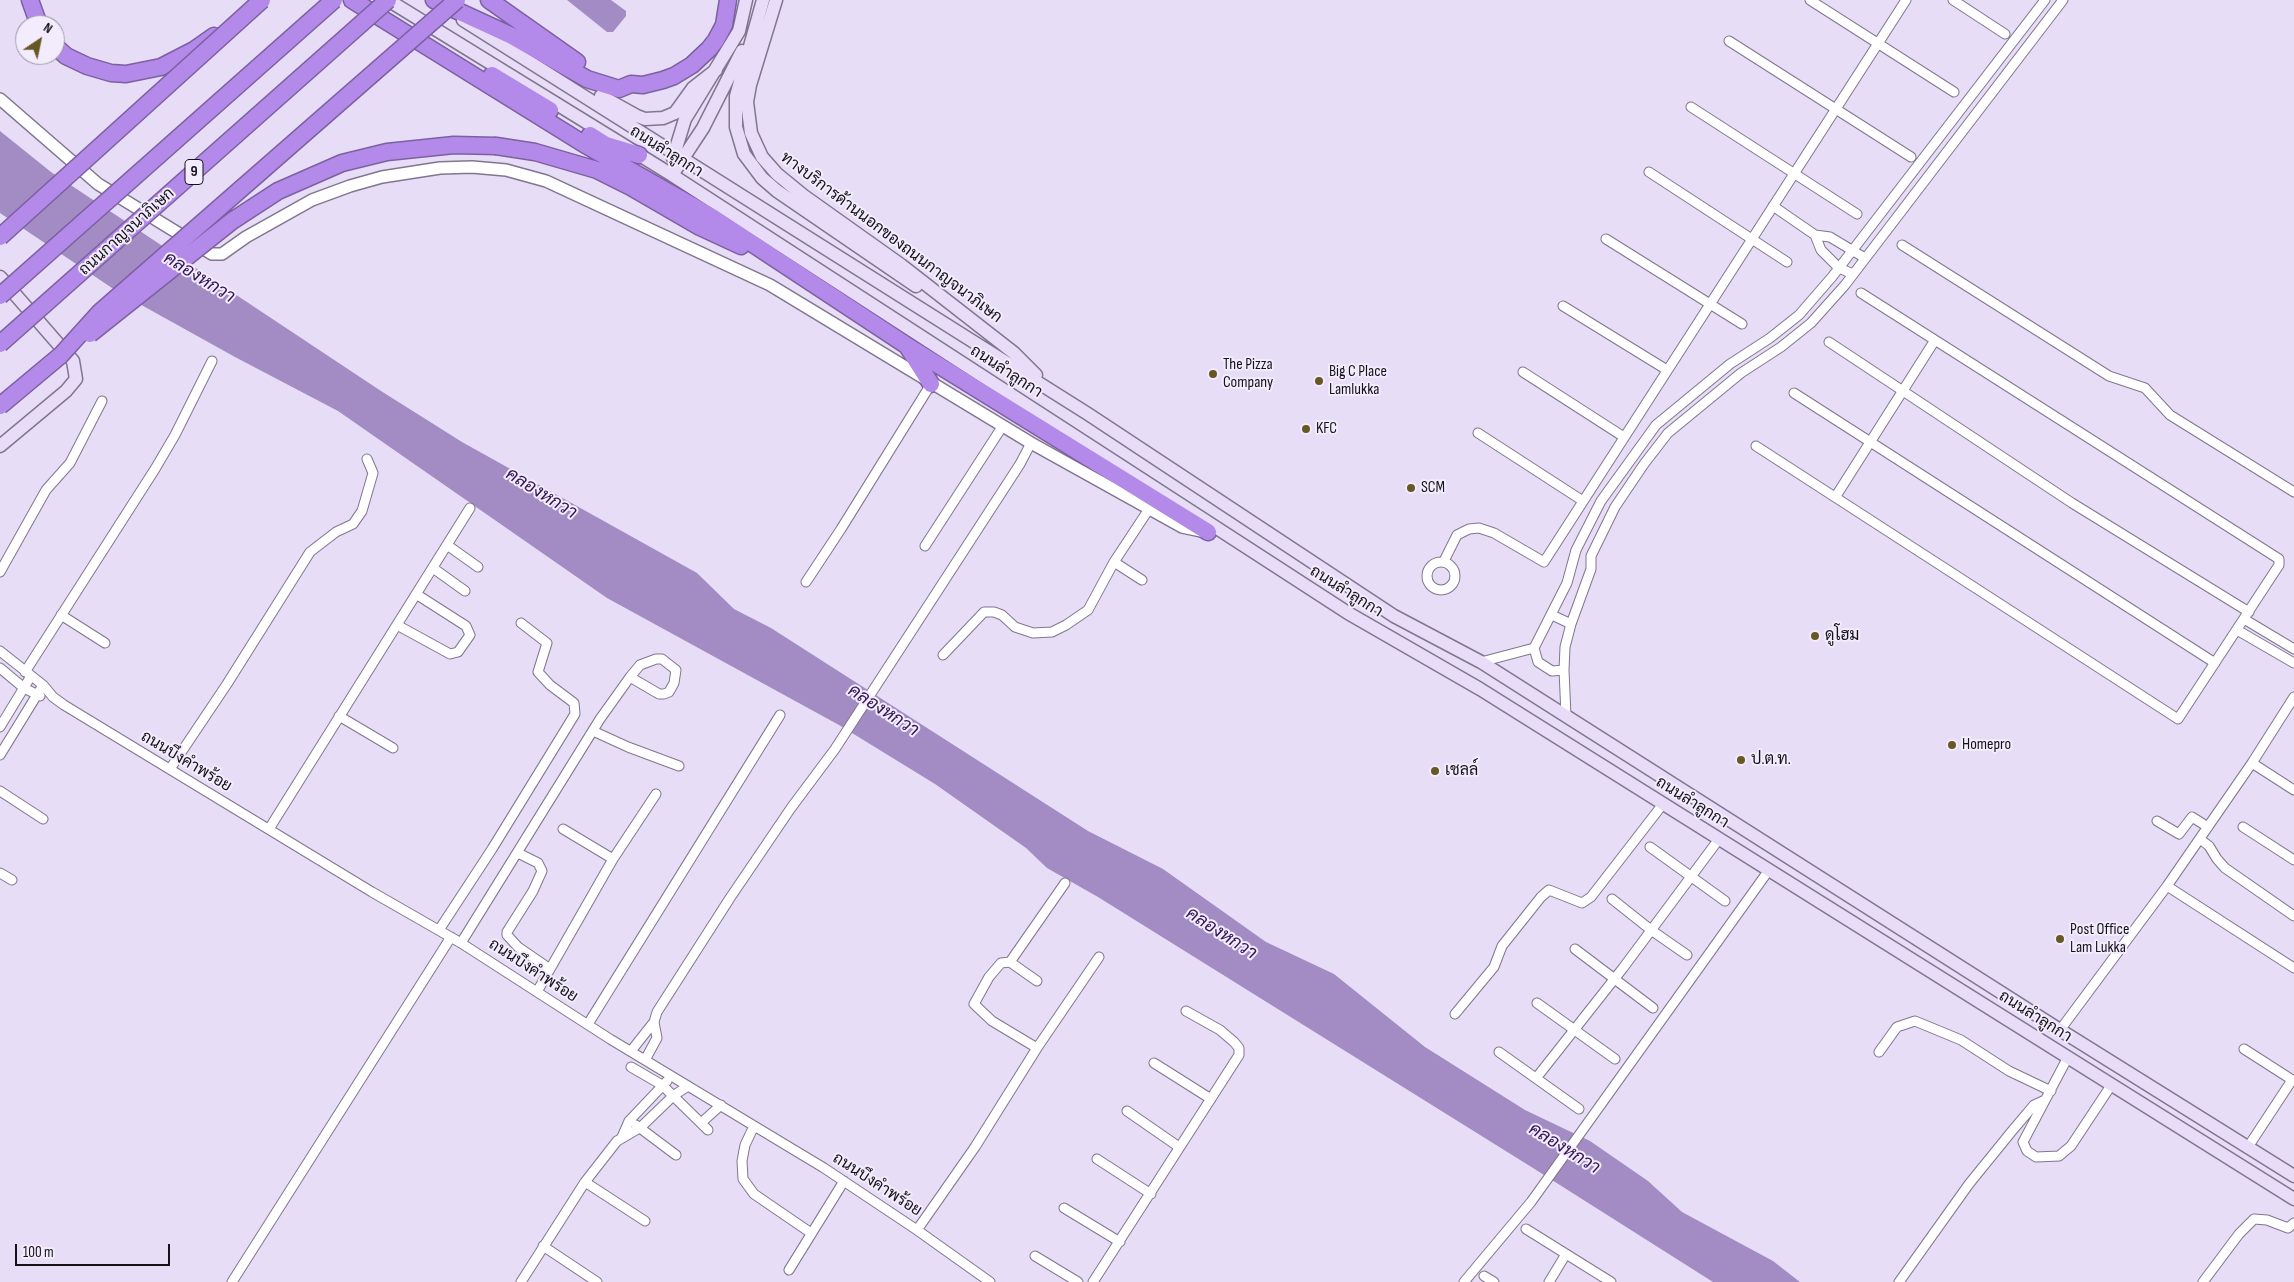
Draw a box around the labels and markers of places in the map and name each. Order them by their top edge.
place label: The Pizza Company [1223,355,1273,393]
place label: Big C Place Lamlukka [1329,362,1387,400]
marker: The Pizza Company [1207,368,1219,380]
marker: Big C Place Lamlukka [1313,375,1325,387]
place label: KFC [1316,419,1337,439]
marker: KFC [1300,423,1312,435]
place label: SCM [1421,478,1445,498]
marker: SCM [1405,482,1417,494]
place label: ดูโฮม [1825,626,1859,646]
marker: ดูโฮม [1809,630,1821,642]
place label: Homepro [1962,735,2011,755]
marker: Homepro [1946,739,1958,751]
place label: ป.ต.ท. [1751,750,1791,770]
marker: ป.ต.ท. [1735,754,1747,766]
place label: เชลล์ [1445,761,1478,781]
marker: เชลล์ [1429,765,1441,777]
place label: Post Office Lam Lukka [2070,920,2129,958]
marker: Post Office Lam Lukka [2054,933,2066,945]

